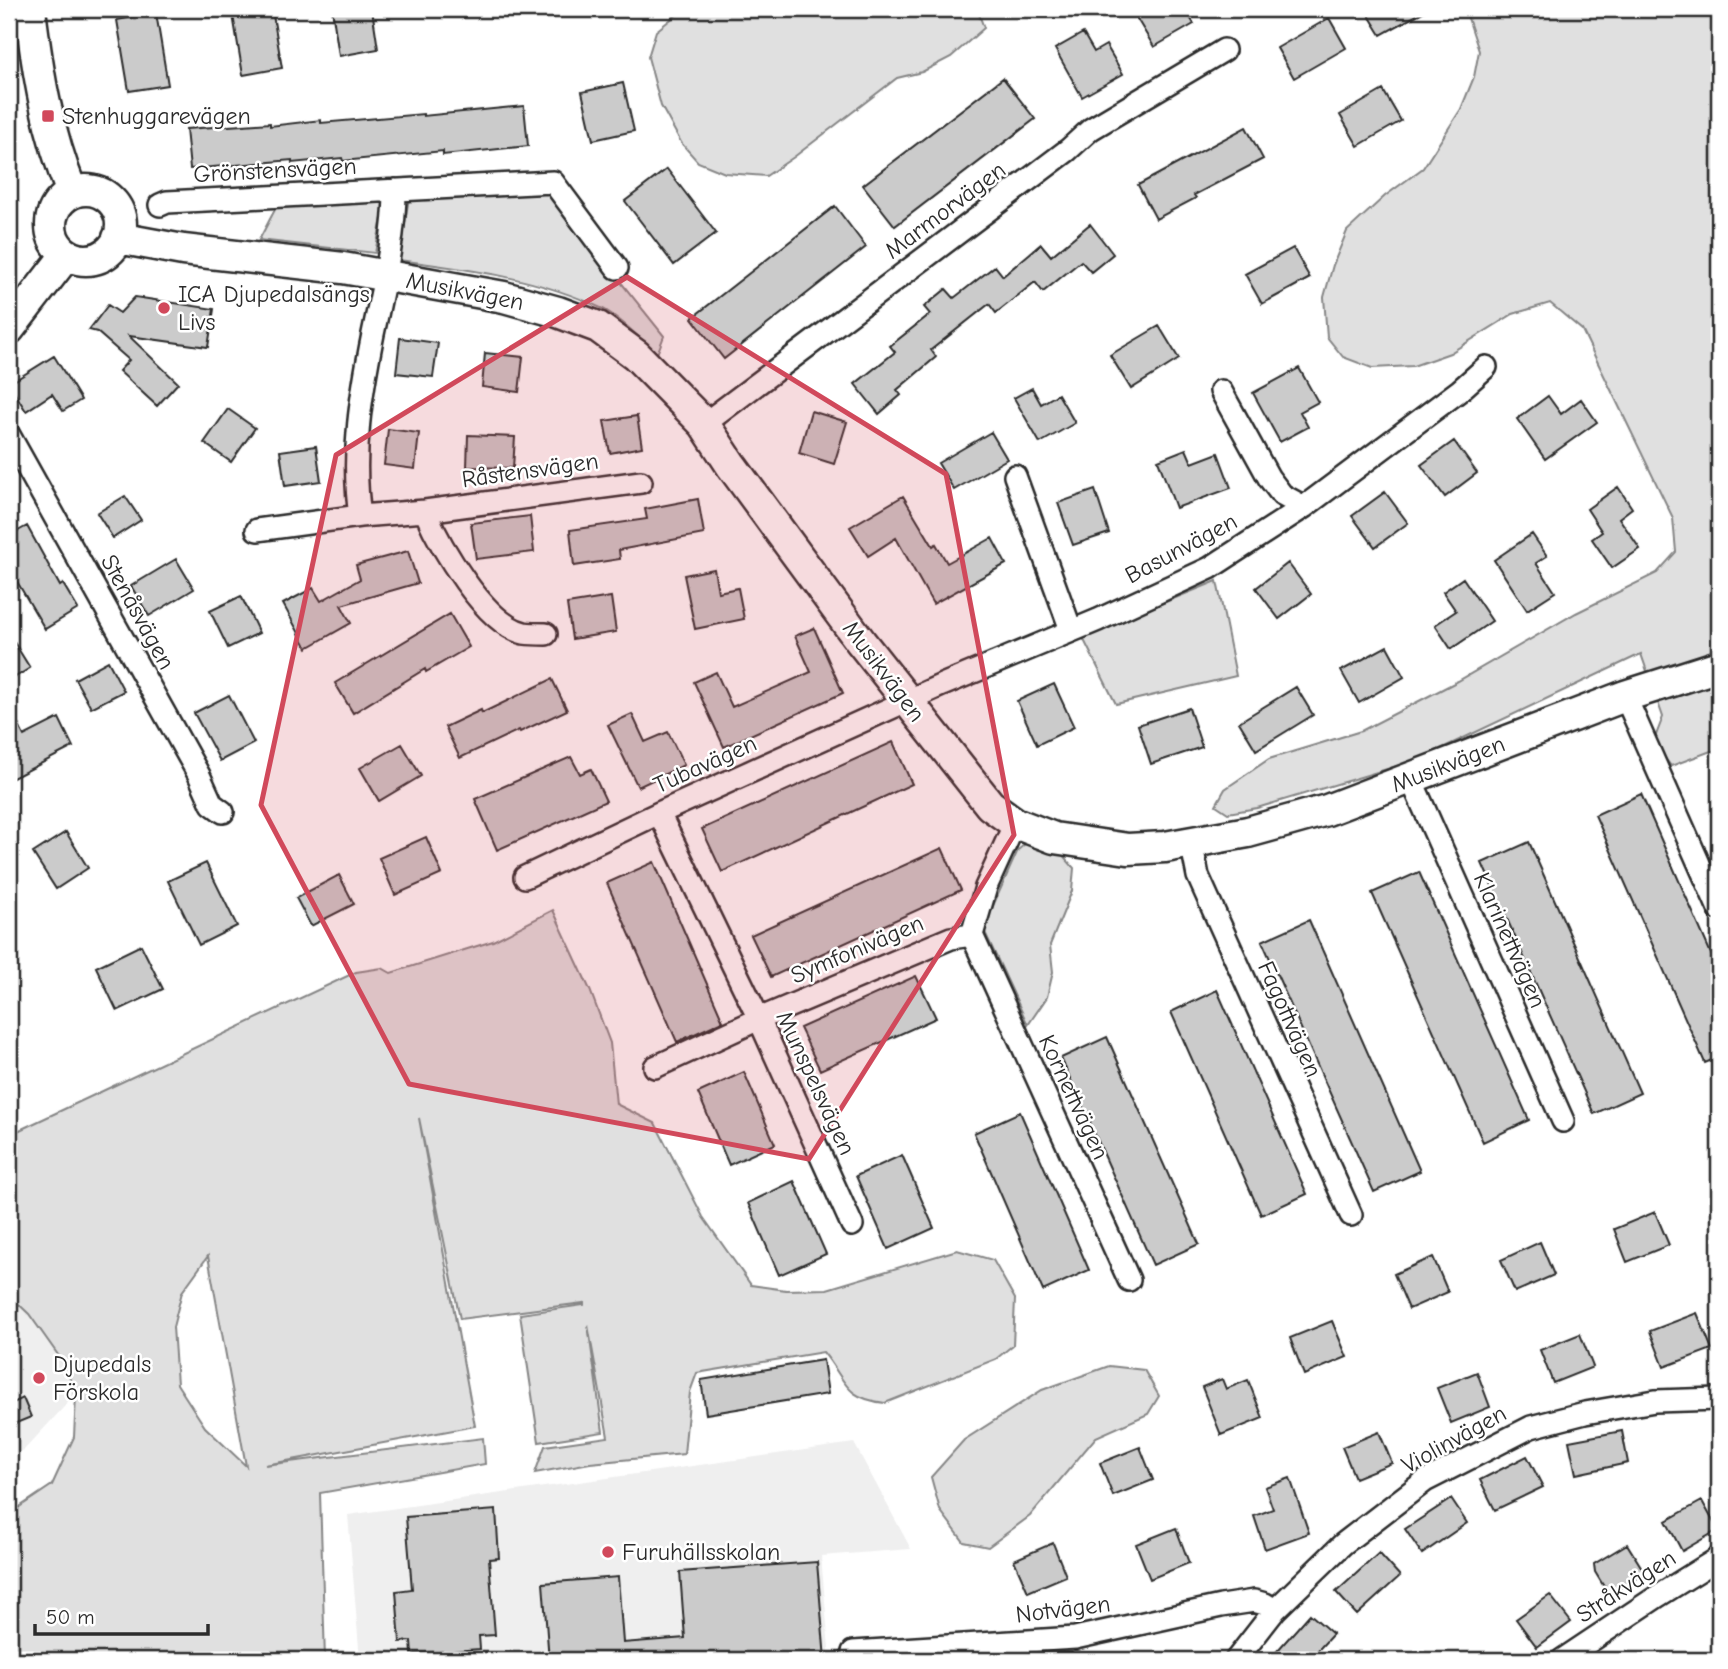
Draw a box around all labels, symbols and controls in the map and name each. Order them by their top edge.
place label: Stenhuggarevägen [62,102,251,130]
marker: Stenhuggarevägen [40,108,56,124]
street label: Grönstensvägen [193,152,357,188]
street label: Marmorvägen [879,155,1011,265]
street label: Musikvägen [404,266,526,316]
place label: ICA Djupedalsängs Livs [178,280,370,336]
marker: ICA Djupedalsängs Livs [156,300,172,316]
street label: Råstensvägen [460,447,600,493]
street label: Basunvägen [1120,507,1242,589]
street label: Stenåsvägen [95,550,181,674]
street label: Musikvägen [837,615,931,727]
street label: Tubavägen [649,729,761,799]
street label: Musikvägen [1387,730,1509,798]
street label: Klarinettvägen [1468,868,1552,1012]
street label: Symfonivägen [786,908,928,990]
street label: Fagottvägen [1252,957,1328,1081]
street label: Munspelsvägen [770,1007,862,1159]
street label: Kornettvägen [1033,1030,1115,1164]
place label: Djupedals Förskola [53,1350,151,1406]
marker: Djupedals Förskola [31,1370,47,1386]
street label: Violinvägen [1397,1399,1511,1479]
place label: Furuhällsskolan [622,1538,780,1566]
marker: Furuhällsskolan [600,1544,616,1560]
street label: Stråkvägen [1571,1544,1681,1628]
street label: Notvägen [1014,1589,1112,1629]
scale bar [35,1592,208,1636]
text: 50 m [46,1605,95,1629]

